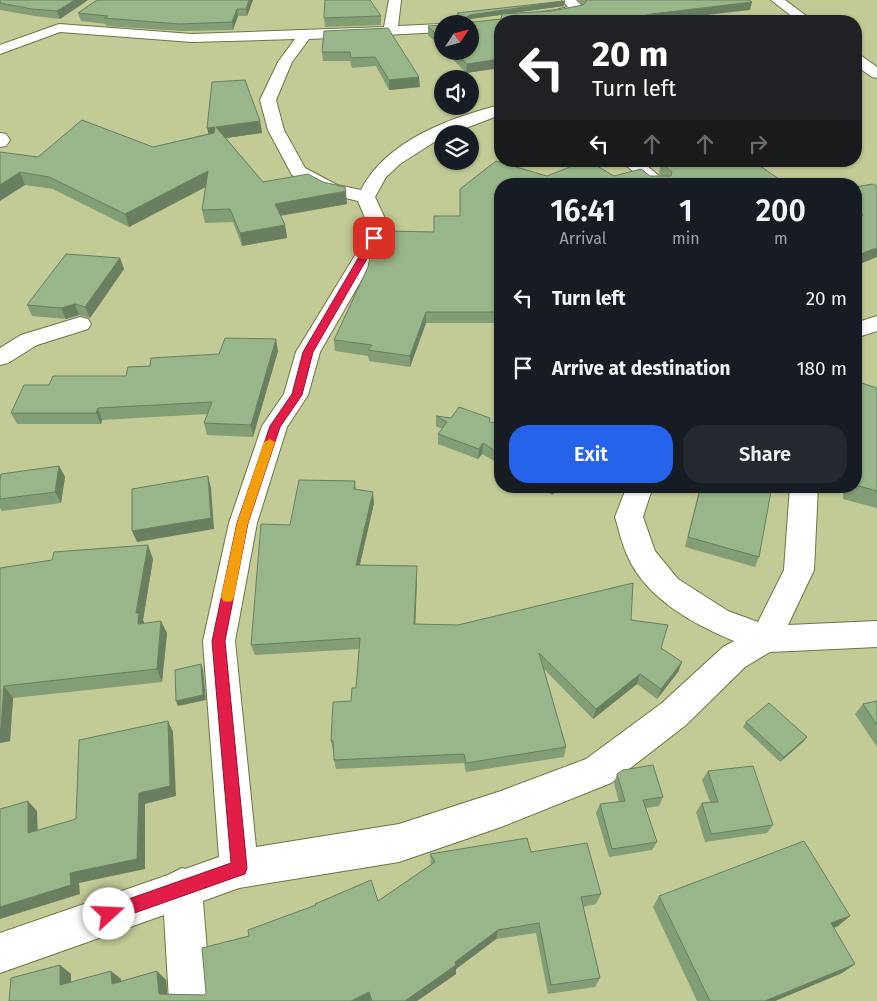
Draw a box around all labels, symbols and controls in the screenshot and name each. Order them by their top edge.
north arrow [434,15,479,60]
map controls [434,15,479,170]
text: 20 m [592,33,668,75]
icon: left [509,35,574,100]
button: sound [434,70,479,115]
text: Turn left [592,75,676,102]
button: layers [434,125,479,170]
icon: left [585,130,613,158]
icon: ahead [638,130,666,158]
icon: ahead [691,130,719,158]
icon: right [744,130,772,158]
text: 16:41 [550,193,616,229]
text: 1 [679,193,693,229]
text: 200 [756,193,806,229]
pin [353,217,395,259]
icon: arrive [360,224,388,252]
text: Arrival [560,229,606,248]
text: min [672,229,700,248]
text: m [774,229,788,248]
icon: left [509,284,537,312]
text: Turn left [552,287,626,310]
text: 20 m [806,287,847,310]
icon: arrive [509,354,537,382]
text: Arrive at destination [552,357,731,380]
text: 180 m [796,357,847,380]
button: Exit [509,425,673,483]
button: Share [683,425,847,483]
position arrow [82,887,134,939]

